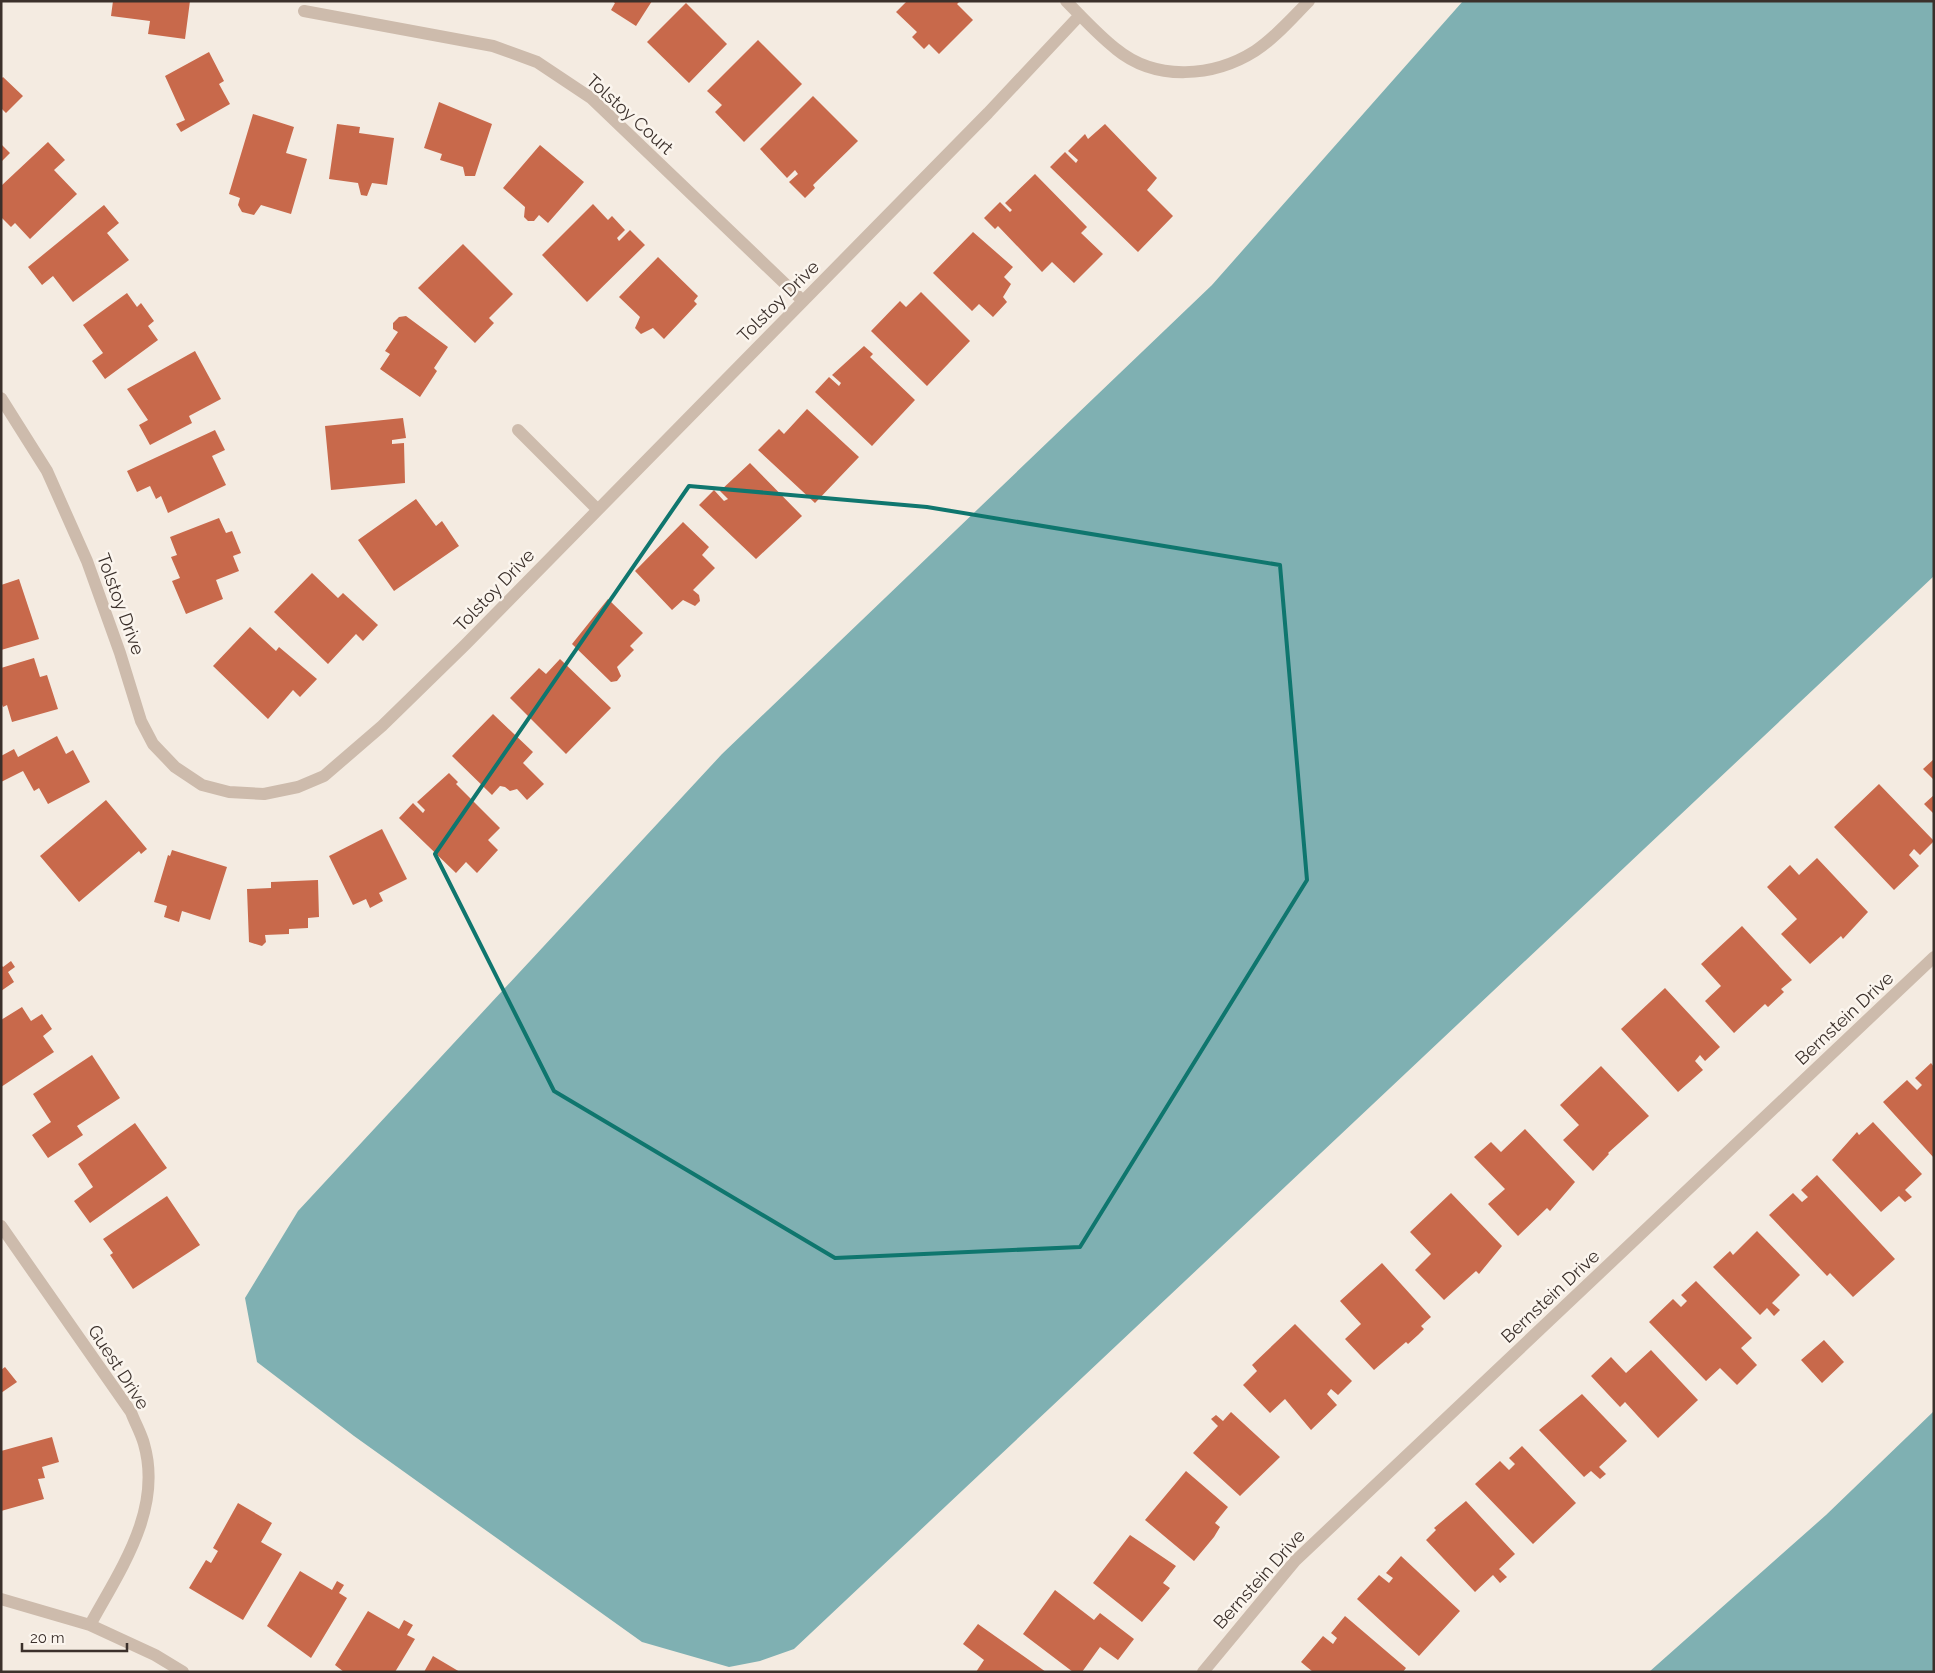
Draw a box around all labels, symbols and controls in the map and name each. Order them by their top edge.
street label: Tolstoy Court [582,70,678,158]
street label: Tolstoy Drive [733,256,823,346]
street label: Tolstoy Drive [450,544,539,636]
street label: Tolstoy Drive [93,550,149,658]
street label: Bernstein Drive [1791,967,1898,1069]
street label: Bernstein Drive [1497,1245,1604,1347]
street label: Guest Drive [84,1321,154,1414]
street label: Bernstein Drive [1209,1525,1309,1633]
scale bar [22,1620,128,1652]
text: 20 m [30,1629,65,1647]

